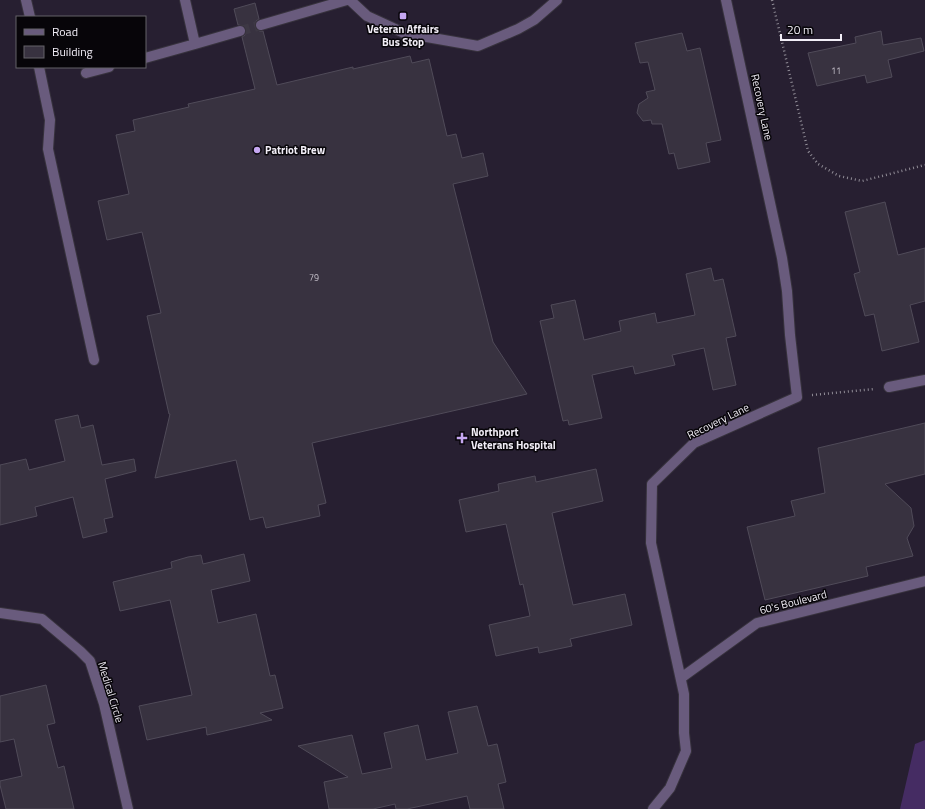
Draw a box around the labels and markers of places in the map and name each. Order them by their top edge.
marker: Veteran Affairs Bus Stop [398,11,408,21]
place label: Veteran Affairs Bus Stop [367,21,439,50]
place label: Patriot Brew [265,142,326,158]
marker: Patriot Brew [252,145,262,155]
place label: Northport Veterans Hospital [471,424,556,453]
marker: Northport Veterans Hospital [456,432,468,444]

